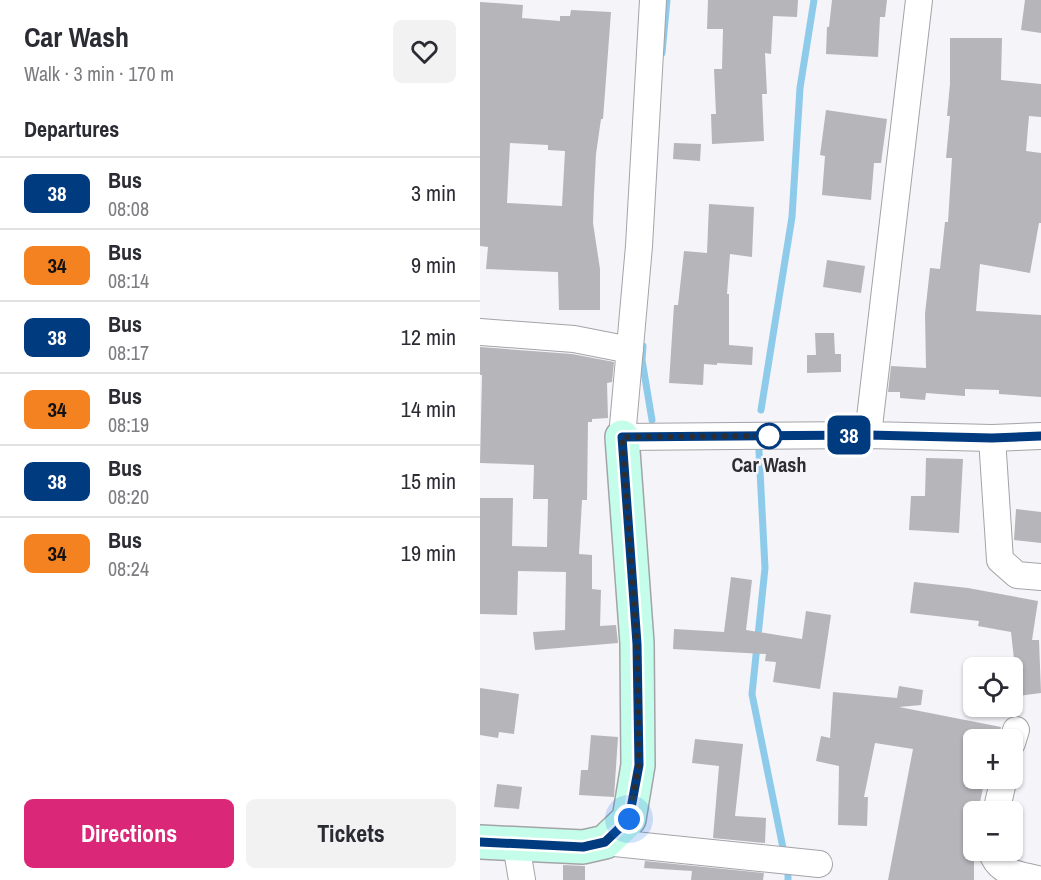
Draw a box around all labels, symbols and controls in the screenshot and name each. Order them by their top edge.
text: Car Wash [24,18,129,56]
button: heart [393,20,456,83]
text: Walk · 3 min · 170 m [24,60,174,87]
text: Departures [24,114,119,144]
text: Bus [108,165,142,195]
text: 3 min [411,178,456,208]
text: 38 [47,179,67,208]
text: 08:08 [108,195,149,222]
text: Bus [108,237,142,267]
text: 9 min [411,250,456,280]
text: 34 [47,251,67,280]
text: 08:14 [108,267,149,294]
text: Bus [108,309,142,339]
text: 12 min [401,322,456,352]
text: 38 [47,323,67,352]
text: 08:17 [108,339,149,366]
text: Bus [108,381,142,411]
text: 14 min [401,394,456,424]
text: 34 [47,395,67,424]
text: 08:19 [108,411,149,438]
line badge: 38 [822,416,876,454]
text: 38 [839,421,859,450]
marker: Car Wash [756,423,782,449]
place label: Car Wash [731,451,807,478]
text: Bus [108,453,142,483]
text: 15 min [401,466,456,496]
text: 38 [47,467,67,496]
text: 08:20 [108,483,149,510]
text: Bus [108,525,142,555]
text: 19 min [401,538,456,568]
text: 34 [47,539,67,568]
text: 08:24 [108,555,149,582]
map controls [963,657,1023,861]
button: locate [963,657,1023,717]
button: + [963,729,1023,789]
button: Directions [24,799,234,868]
button: Tickets [246,799,456,868]
button: − [963,801,1023,861]
your location [614,804,644,834]

